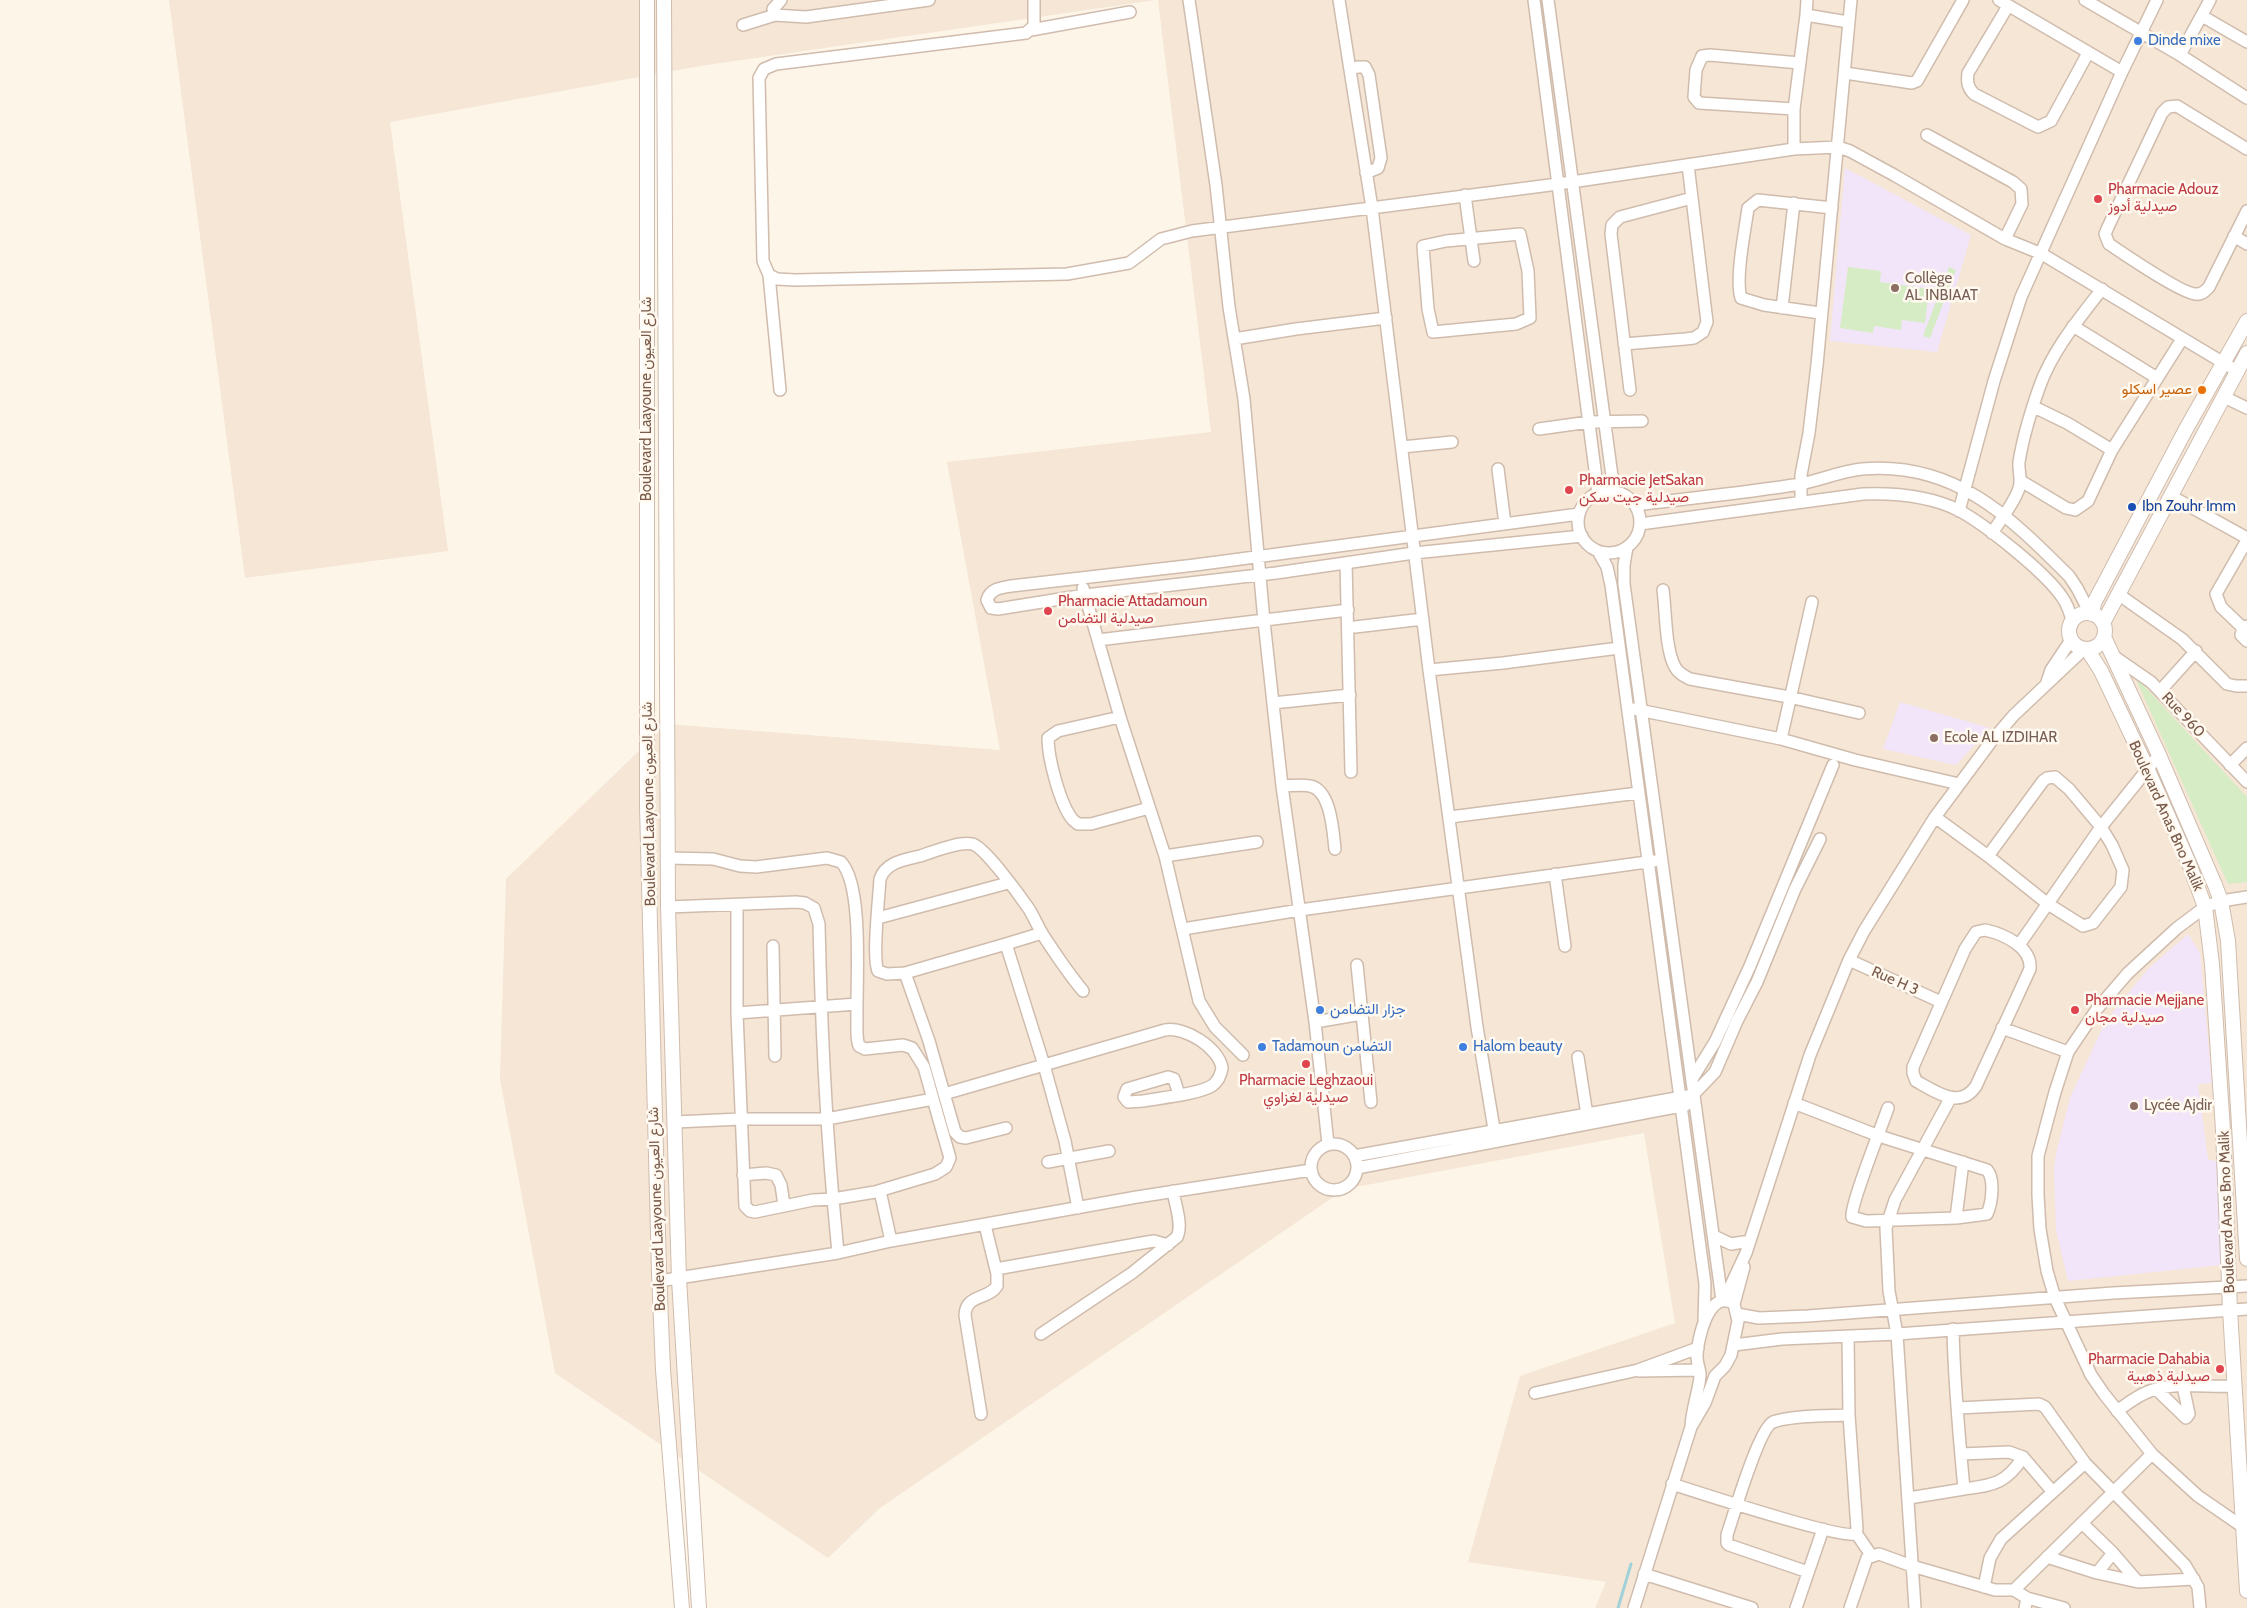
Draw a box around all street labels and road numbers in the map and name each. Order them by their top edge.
street label: Boulevard Laayoune شارع العيون [638,297,656,501]
street label: Rue 960 [2158,689,2208,741]
street label: Boulevard Laayoune شارع العيون [638,702,660,906]
street label: Boulevard Anas Bno Malik [2125,738,2207,894]
street label: Rue H 3 [1869,963,1921,999]
street label: Boulevard Laayoune شارع العيون [644,1107,670,1311]
street label: Boulevard Anas Bno Malik [2215,1130,2239,1294]

